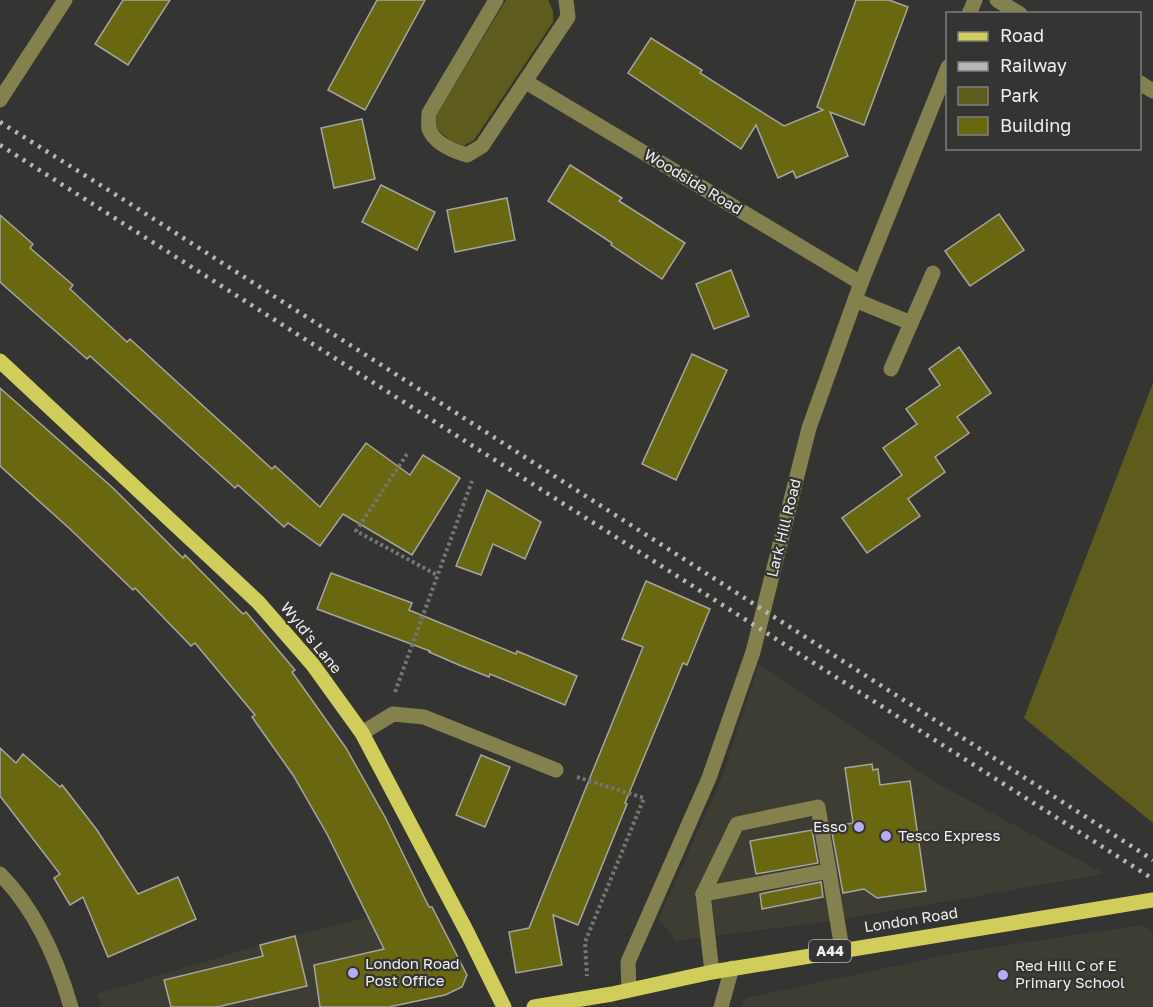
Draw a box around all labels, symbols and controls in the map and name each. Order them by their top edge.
legend [946,12,1141,150]
text: Road [1000,24,1044,46]
text: Railway [1000,54,1067,76]
text: Park [1000,84,1039,106]
text: Building [1000,114,1071,136]
street label: Woodside Road [641,145,746,218]
street label: Lark Hill Road [762,477,804,579]
street label: Wyld's Lane [277,598,346,677]
place label: Esso [813,817,847,835]
marker: Esso [852,820,866,834]
place label: Tesco Express [898,826,1001,844]
marker: Tesco Express [879,829,893,843]
street label: London Road [863,903,959,935]
road number: A44 [809,940,851,962]
place label: London Road Post Office [365,954,460,989]
place label: Red Hill C of E Primary School [1015,956,1125,991]
marker: London Road Post Office [346,966,360,980]
marker: Red Hill C of E Primary School [996,968,1010,982]

